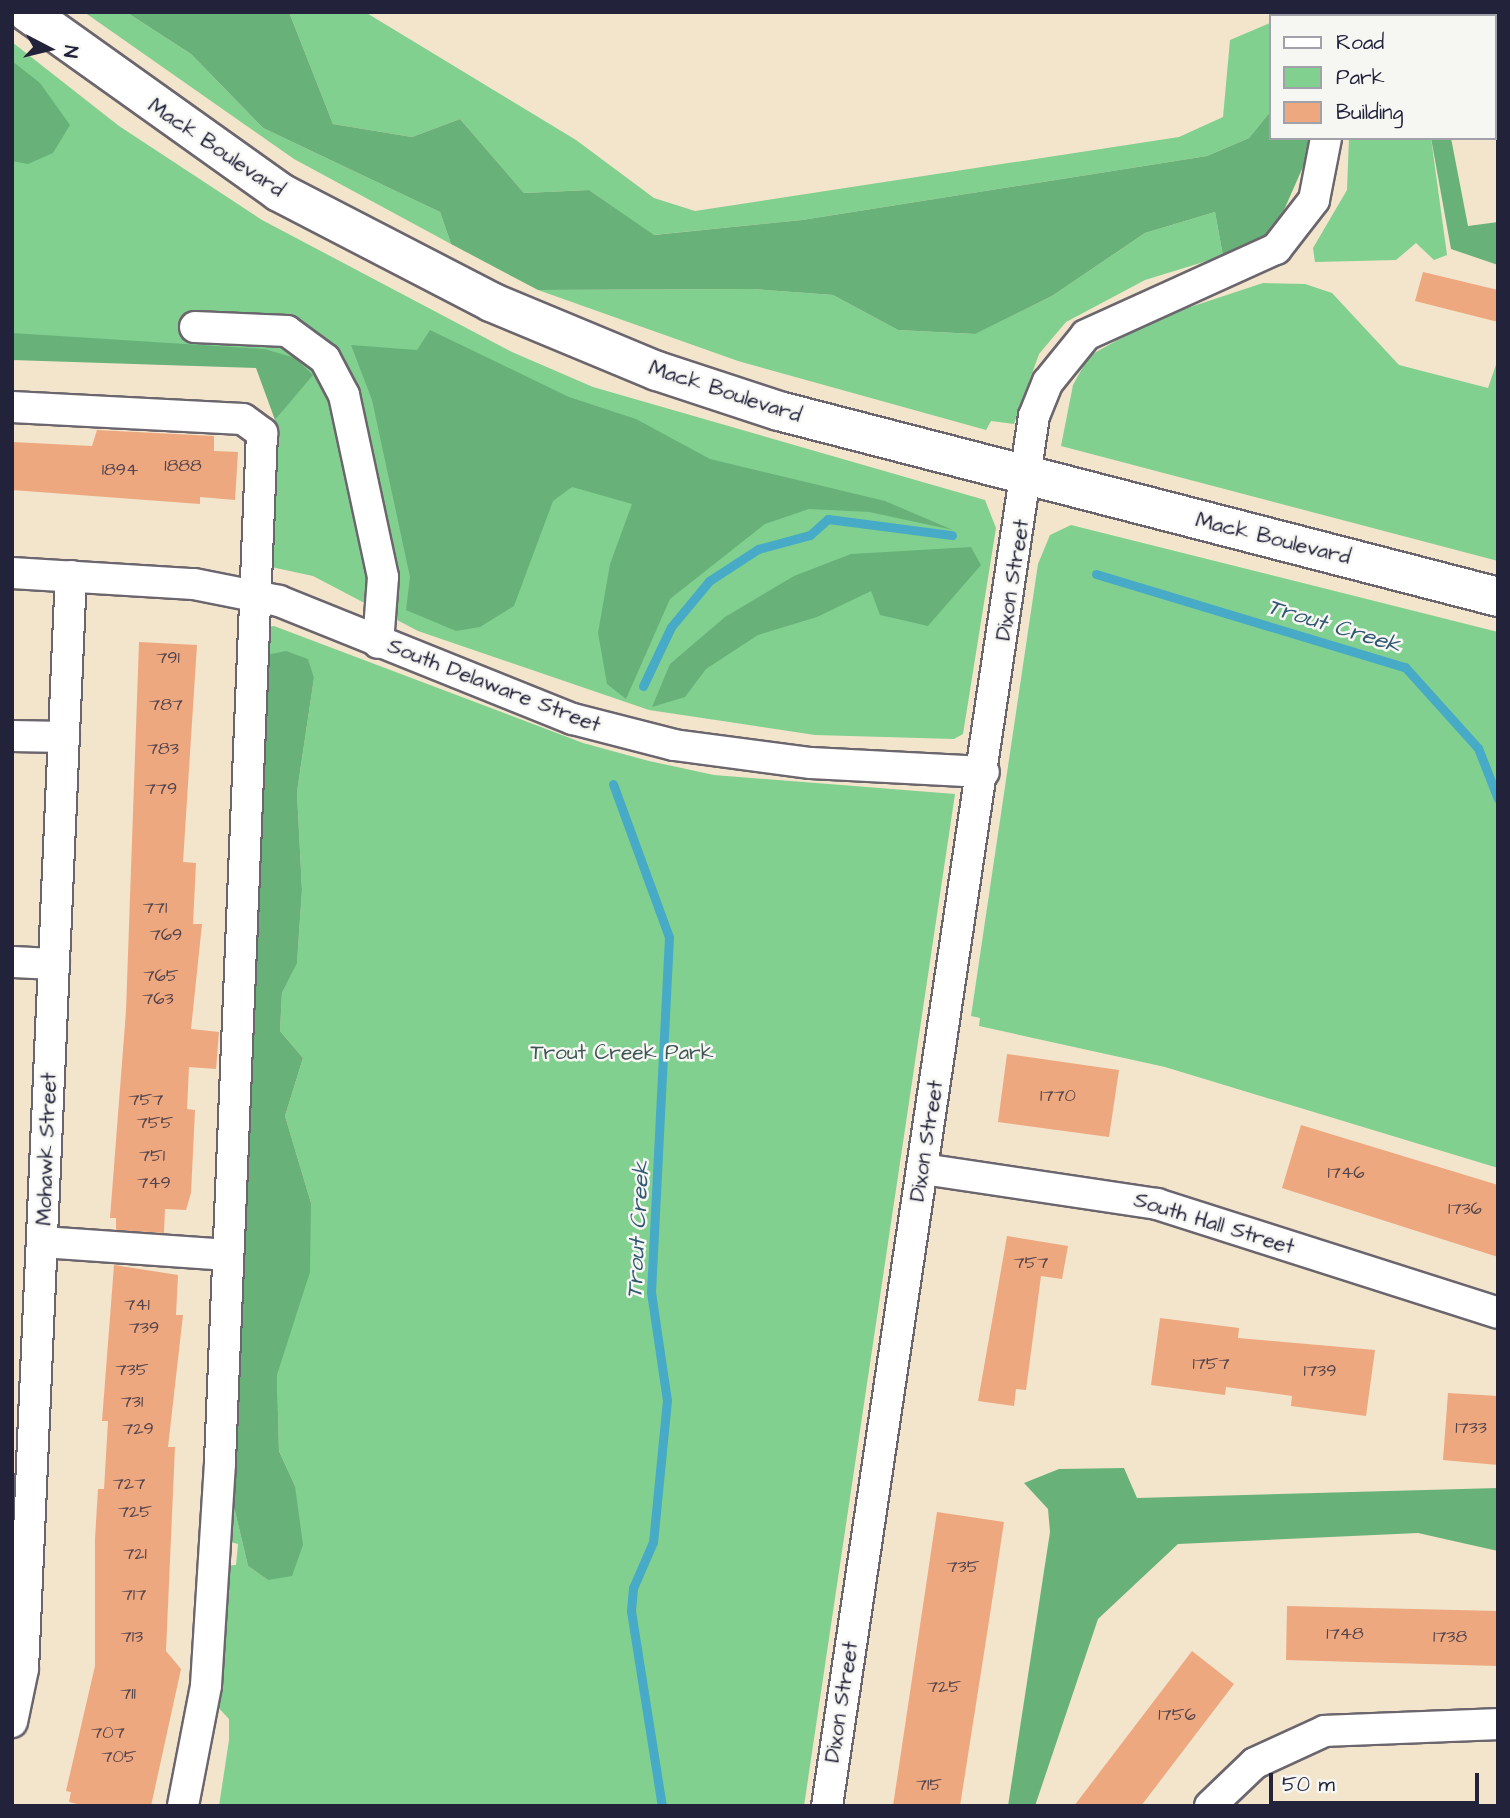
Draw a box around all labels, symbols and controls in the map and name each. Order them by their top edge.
north arrow [14,14,84,84]
legend [1268,14,1496,140]
text: Road [1336,28,1384,57]
text: N [56,44,84,59]
text: Park [1336,63,1385,92]
street label: Mack Boulevard [143,93,289,203]
text: Building [1336,98,1403,127]
street label: Mack Boulevard [646,356,804,428]
house number: 1888 [164,455,202,477]
house number: 1894 [102,459,138,481]
street label: Mack Boulevard [1193,508,1353,570]
street label: Dixon Street [991,518,1035,642]
water label: Trout Creek [1264,593,1404,659]
street label: South Delaware Street [384,634,604,738]
house number: 791 [156,647,180,669]
house number: 787 [149,694,183,716]
house number: 783 [147,738,179,760]
house number: 779 [145,778,177,800]
house number: 771 [143,897,167,919]
house number: 769 [150,924,182,946]
house number: 765 [143,965,179,987]
house number: 763 [142,988,174,1010]
park label: Trout Creek Park [530,1040,714,1066]
street label: Mohawk Street [32,1072,62,1226]
street label: Dixon Street [905,1079,949,1203]
house number: 1770 [1040,1085,1076,1107]
house number: 757 [129,1089,163,1111]
house number: 755 [137,1112,173,1134]
house number: 751 [139,1145,165,1167]
water label: Trout Creek [621,1160,655,1300]
house number: 1746 [1328,1162,1364,1184]
house number: 749 [137,1172,171,1194]
street label: South Hall Street [1131,1188,1297,1260]
house number: 1736 [1448,1198,1482,1220]
house number: 757 [1014,1252,1048,1274]
house number: 741 [124,1294,150,1316]
house number: 739 [129,1317,159,1339]
house number: 1757 [1192,1353,1230,1375]
house number: 735 [116,1359,148,1381]
house number: 1739 [1304,1360,1336,1382]
house number: 731 [121,1391,143,1413]
house number: 1733 [1455,1417,1487,1439]
house number: 729 [122,1418,154,1440]
house number: 727 [113,1473,145,1495]
house number: 725 [118,1501,152,1523]
house number: 721 [123,1543,147,1565]
house number: 735 [947,1556,979,1578]
house number: 717 [122,1584,146,1606]
house number: 1748 [1326,1623,1364,1645]
house number: 713 [121,1626,143,1648]
house number: 1738 [1433,1626,1467,1648]
street label: Dixon Street [820,1640,864,1764]
house number: 725 [927,1676,961,1698]
house number: 711 [120,1683,136,1705]
house number: 1756 [1158,1704,1196,1726]
house number: 707 [91,1722,125,1744]
house number: 705 [101,1746,137,1768]
scale bar [1272,1758,1482,1802]
text: 50 m [1282,1770,1335,1799]
house number: 715 [916,1774,942,1796]

